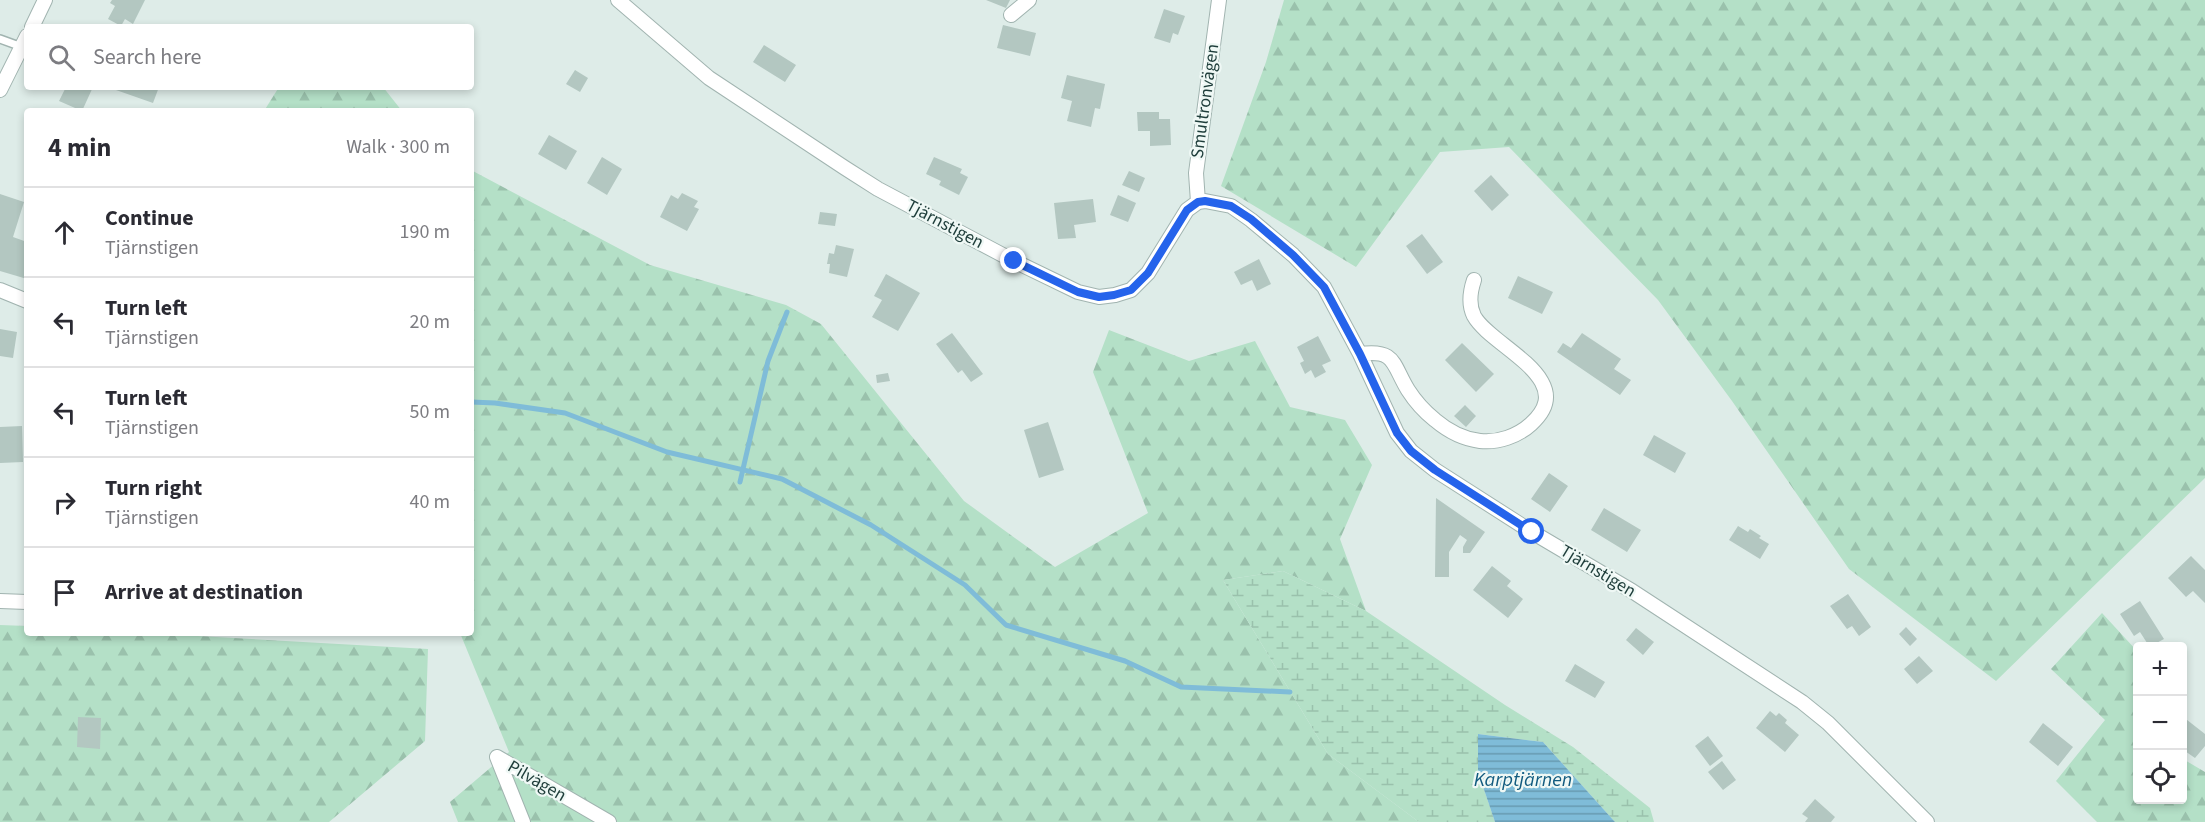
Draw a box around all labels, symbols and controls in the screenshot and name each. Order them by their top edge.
search box [24,24,474,90]
icon: search [45,41,78,74]
text: Search here [93,41,201,73]
street label: Smultronvägen [1185,42,1225,160]
text: 4 min [48,129,111,166]
text: Walk · 300 m [346,133,450,161]
street label: Tjärnstigen [902,193,988,255]
text: Continue [105,202,194,234]
icon: ahead [48,216,81,249]
text: 190 m [400,218,450,246]
text: Tjärnstigen [105,234,199,262]
route end [1000,247,1026,273]
text: Turn left [105,292,187,324]
icon: left [48,306,81,339]
text: 20 m [410,308,450,336]
text: Tjärnstigen [105,324,199,352]
text: Turn left [105,382,187,414]
icon: left [48,396,81,429]
text: 50 m [410,398,450,426]
text: Tjärnstigen [105,414,199,442]
text: Turn right [105,472,202,504]
icon: right [48,486,81,519]
text: 40 m [410,488,450,516]
text: Tjärnstigen [105,504,199,532]
route start [1518,518,1544,544]
street label: Tjärnstigen [1555,539,1641,603]
icon: arrive [48,576,81,609]
text: Arrive at destination [105,576,303,608]
map controls [2133,642,2187,804]
button: + [2133,642,2187,696]
button: − [2133,696,2187,750]
button: locate [2133,750,2187,804]
street label: Pilvägen [503,754,571,808]
water label: Karptjärnen [1474,766,1572,794]

